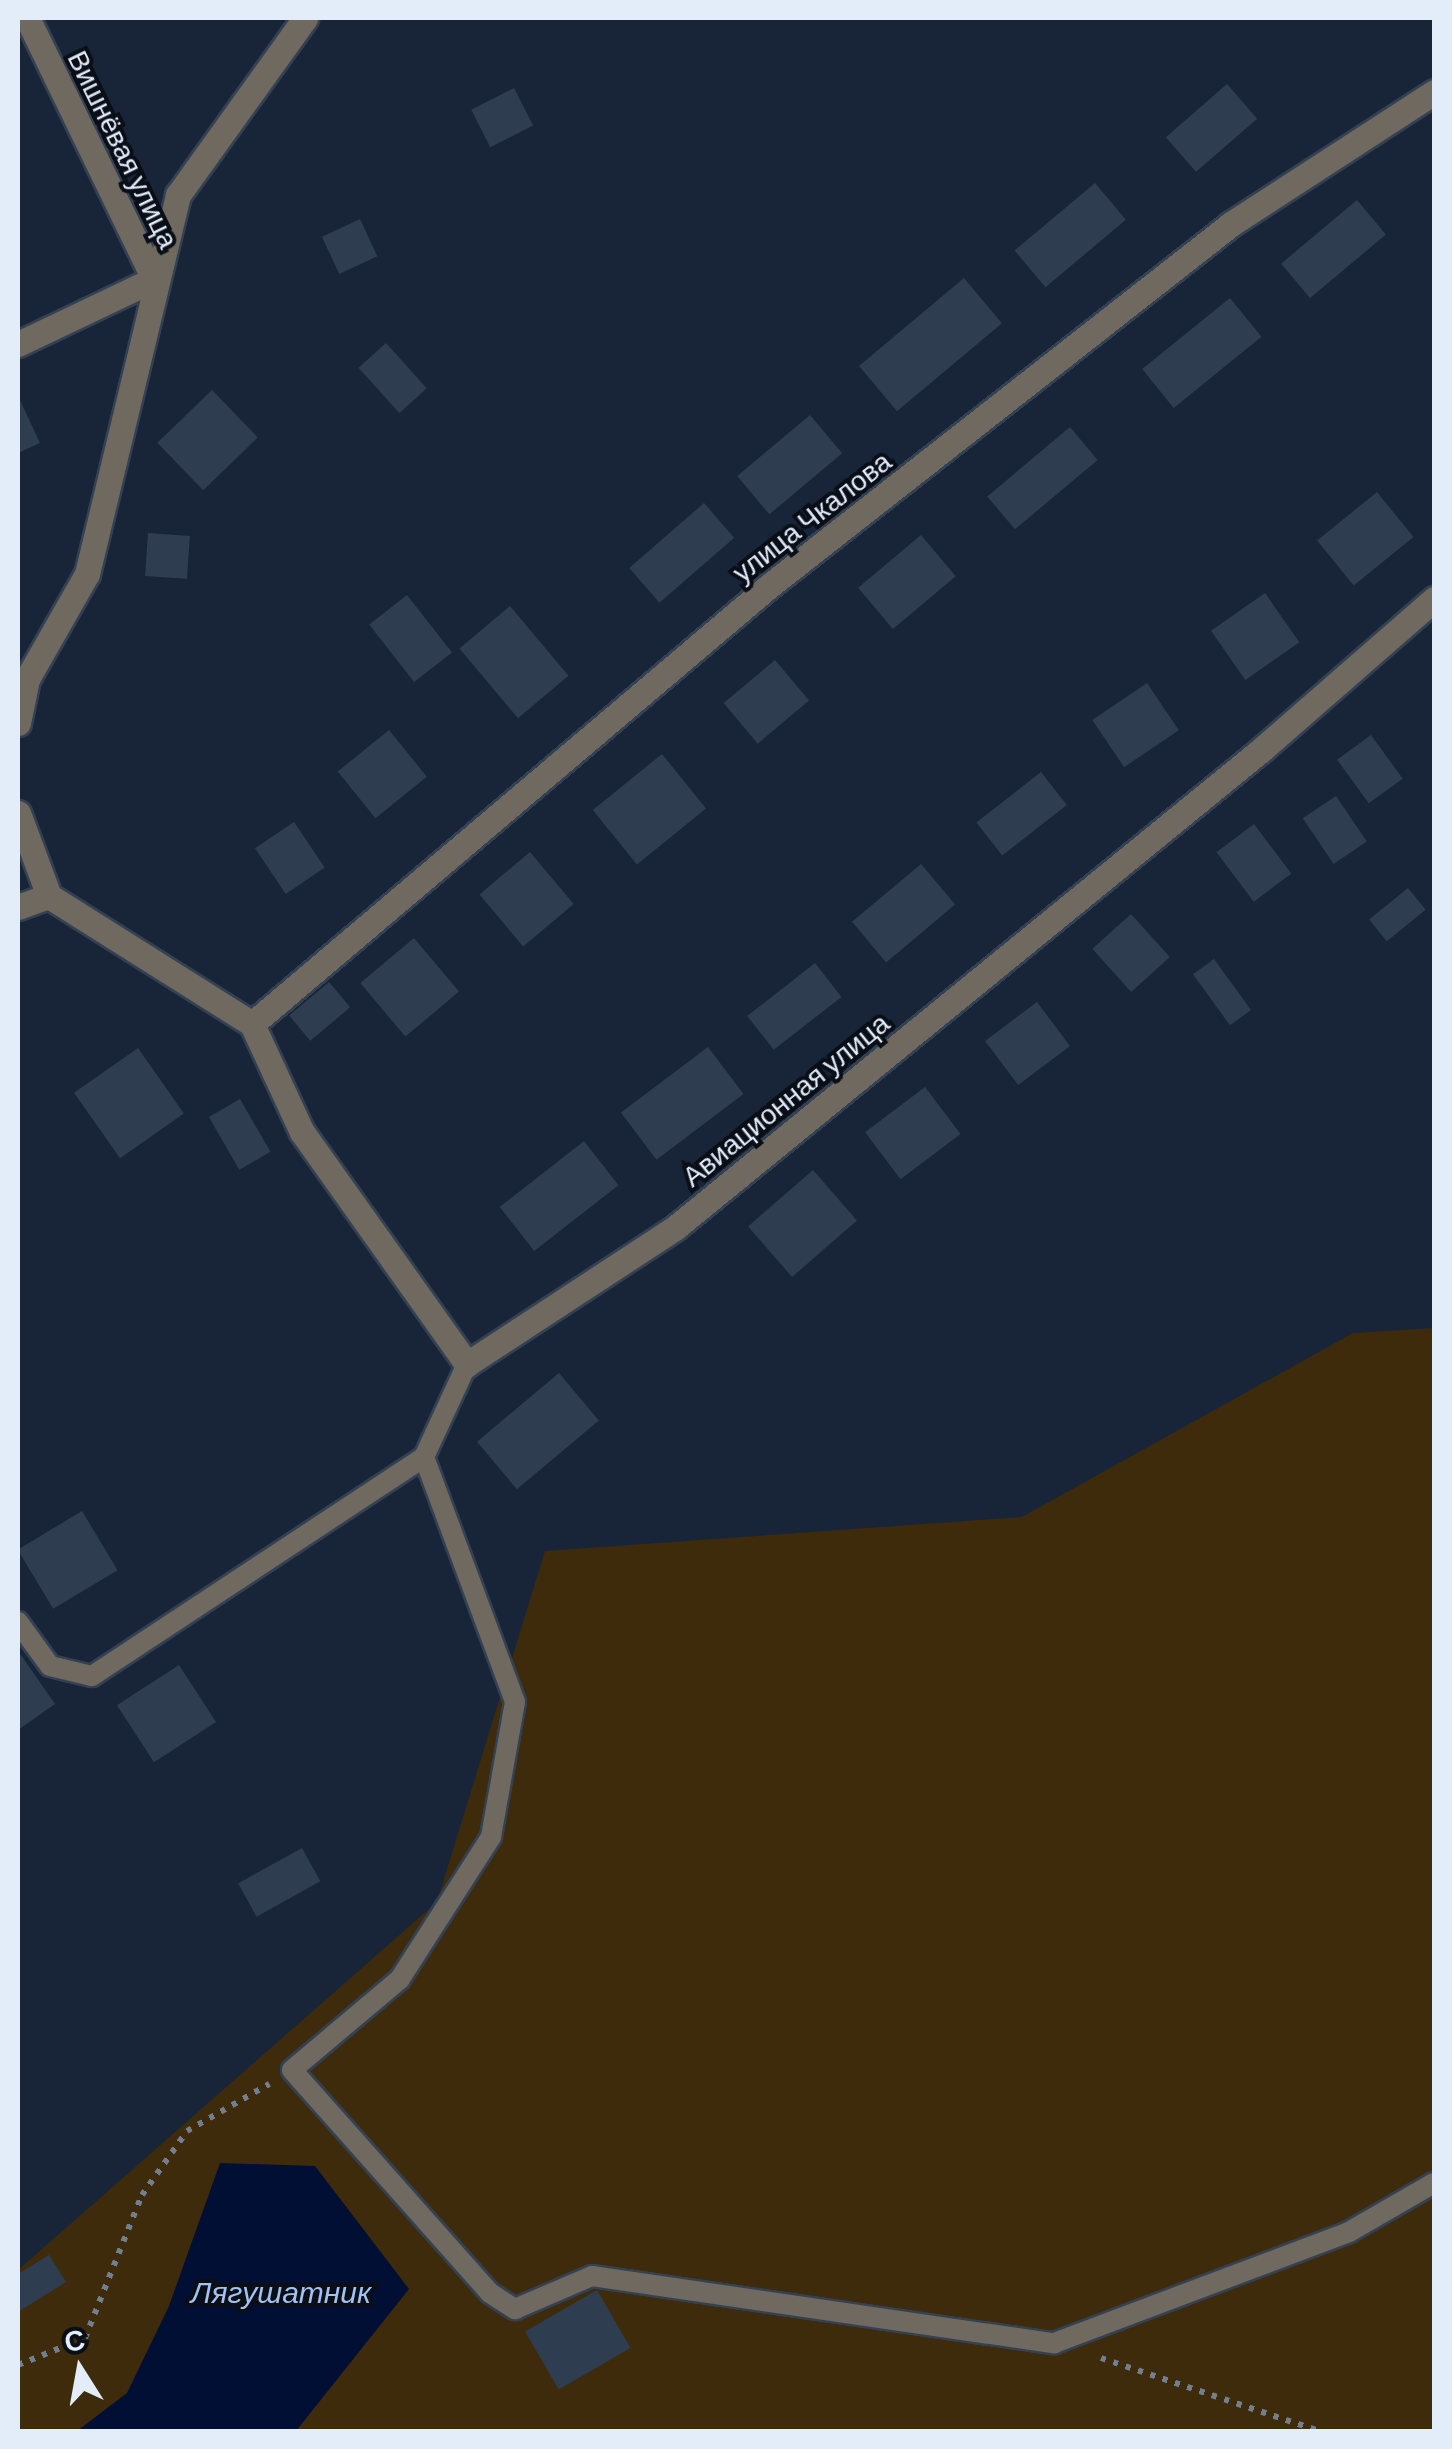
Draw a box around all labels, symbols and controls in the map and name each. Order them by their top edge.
street label: Вишнёвая улица [62,45,186,253]
street label: улица Чкалова [725,444,897,588]
street label: Авиационная улица [675,1005,895,1193]
water label: Лягушатник [191,2273,371,2309]
north arrow [30,2319,130,2419]
text: С [61,2321,87,2358]

